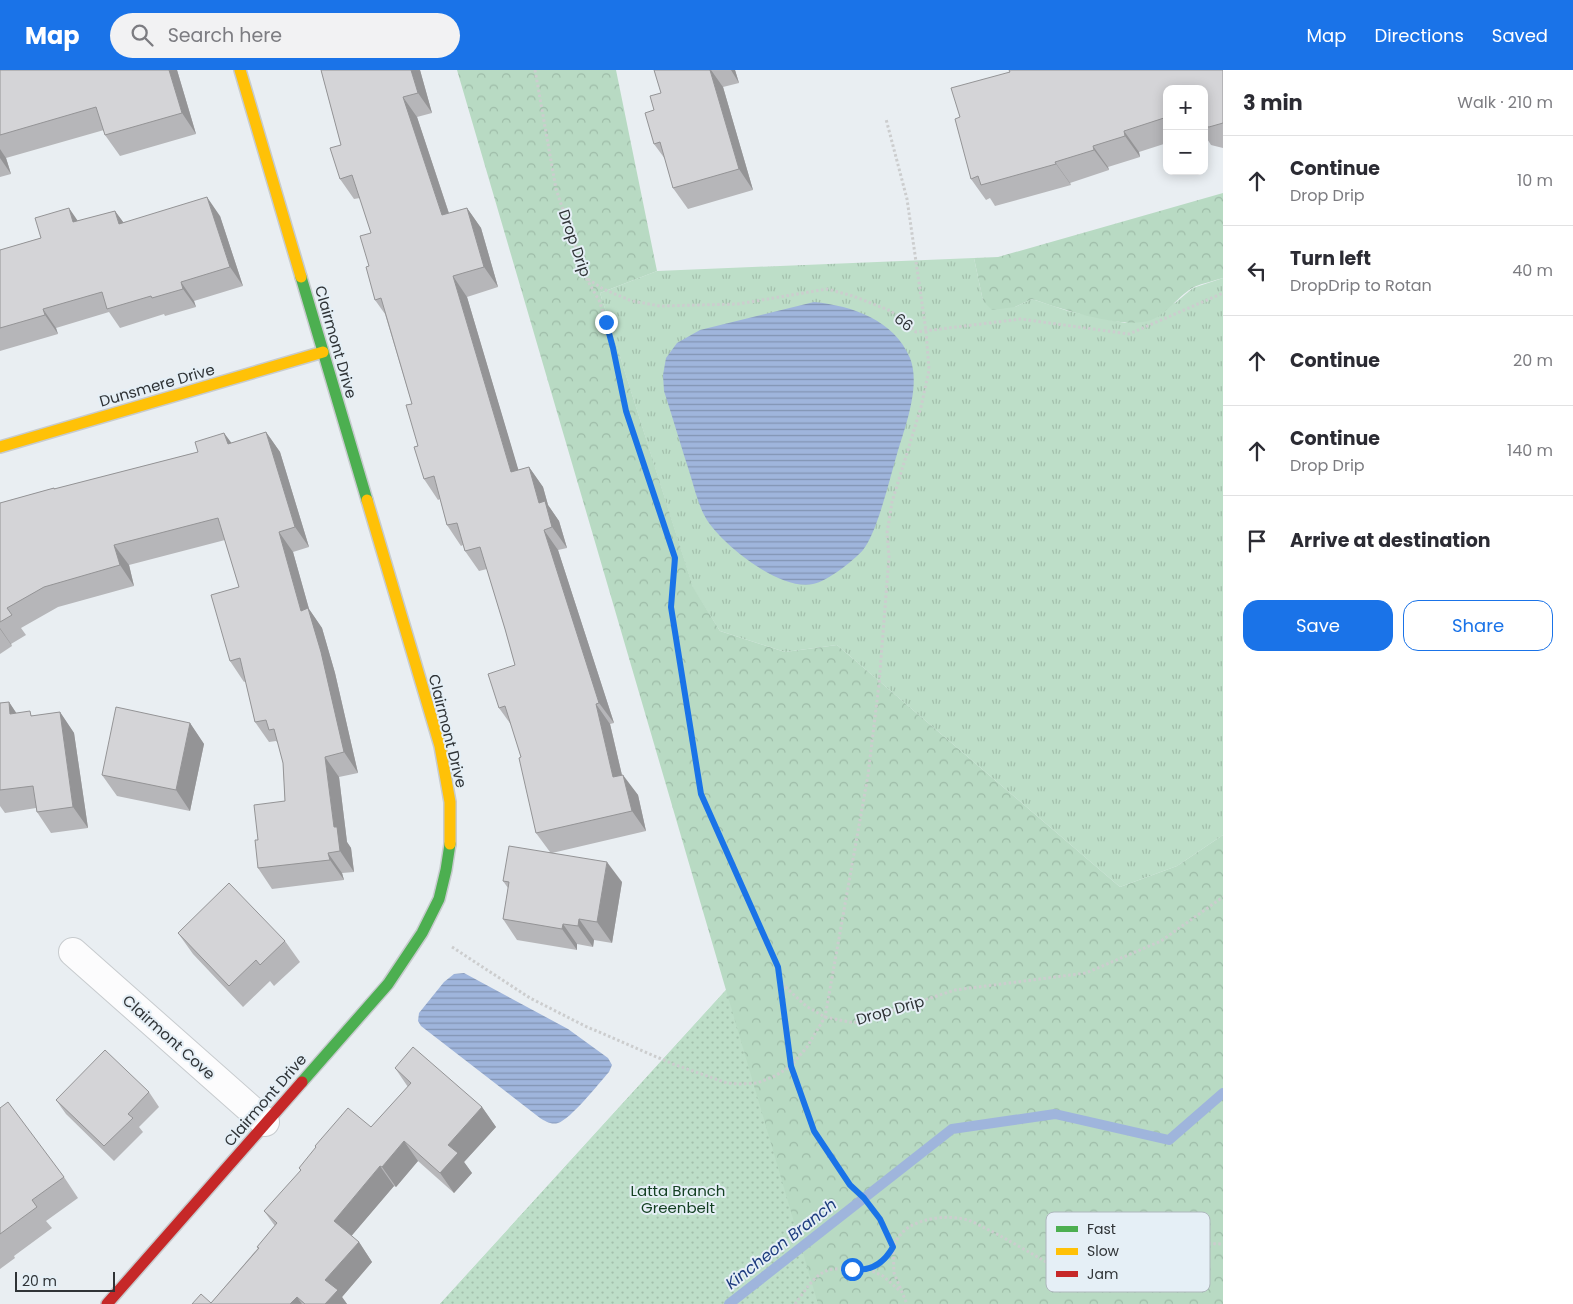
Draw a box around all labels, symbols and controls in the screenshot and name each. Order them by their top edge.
search box [110,13,460,58]
text: Map [25,19,80,52]
icon: search [128,21,156,49]
text: Search here [168,22,282,49]
text: Map [1307,23,1346,48]
text: Directions [1374,23,1464,48]
text: Saved [1492,23,1548,48]
map controls [1163,85,1208,175]
button: + [1163,85,1208,130]
text: 3 min [1243,88,1303,117]
text: Walk · 210 m [1457,91,1553,114]
button: − [1163,130,1208,175]
text: Continue [1290,155,1380,182]
icon: ahead [1243,167,1271,195]
text: 10 m [1517,169,1553,192]
text: Drop Drip [1290,184,1365,207]
street label: Drop Drip [554,206,596,280]
text: Turn left [1290,245,1371,272]
icon: left [1243,257,1271,285]
text: 40 m [1512,259,1553,282]
text: DropDrip to Rotan [1290,274,1432,297]
street label: Clairmont Drive [310,283,362,401]
street label: 66 [890,308,918,336]
route end [595,311,618,334]
icon: ahead [1243,347,1271,375]
text: Continue [1290,347,1380,374]
text: 20 m [1513,349,1553,372]
street label: Dunsmere Drive [97,359,217,411]
text: Continue [1290,425,1380,452]
icon: ahead [1243,437,1271,465]
text: 140 m [1507,439,1553,462]
text: Drop Drip [1290,454,1365,477]
icon: arrive [1243,527,1271,555]
text: Arrive at destination [1290,527,1491,554]
button: Save [1243,600,1393,651]
button: Share [1403,600,1553,651]
street label: Clairmont Drive [424,672,472,790]
street label: Clairmont Cove [118,990,220,1084]
street label: Drop Drip [853,990,927,1030]
street label: Clairmont Drive [219,1049,311,1151]
park label: Latta Branch Greenbelt [631,1180,725,1218]
water label: Kincheon Branch [720,1193,842,1295]
legend [1046,1212,1210,1292]
text: Fast [1087,1219,1116,1239]
text: Slow [1087,1241,1120,1261]
route start [841,1258,864,1281]
text: Jam [1087,1264,1118,1284]
scale bar [15,1269,115,1292]
text: 20 m [22,1271,57,1291]

